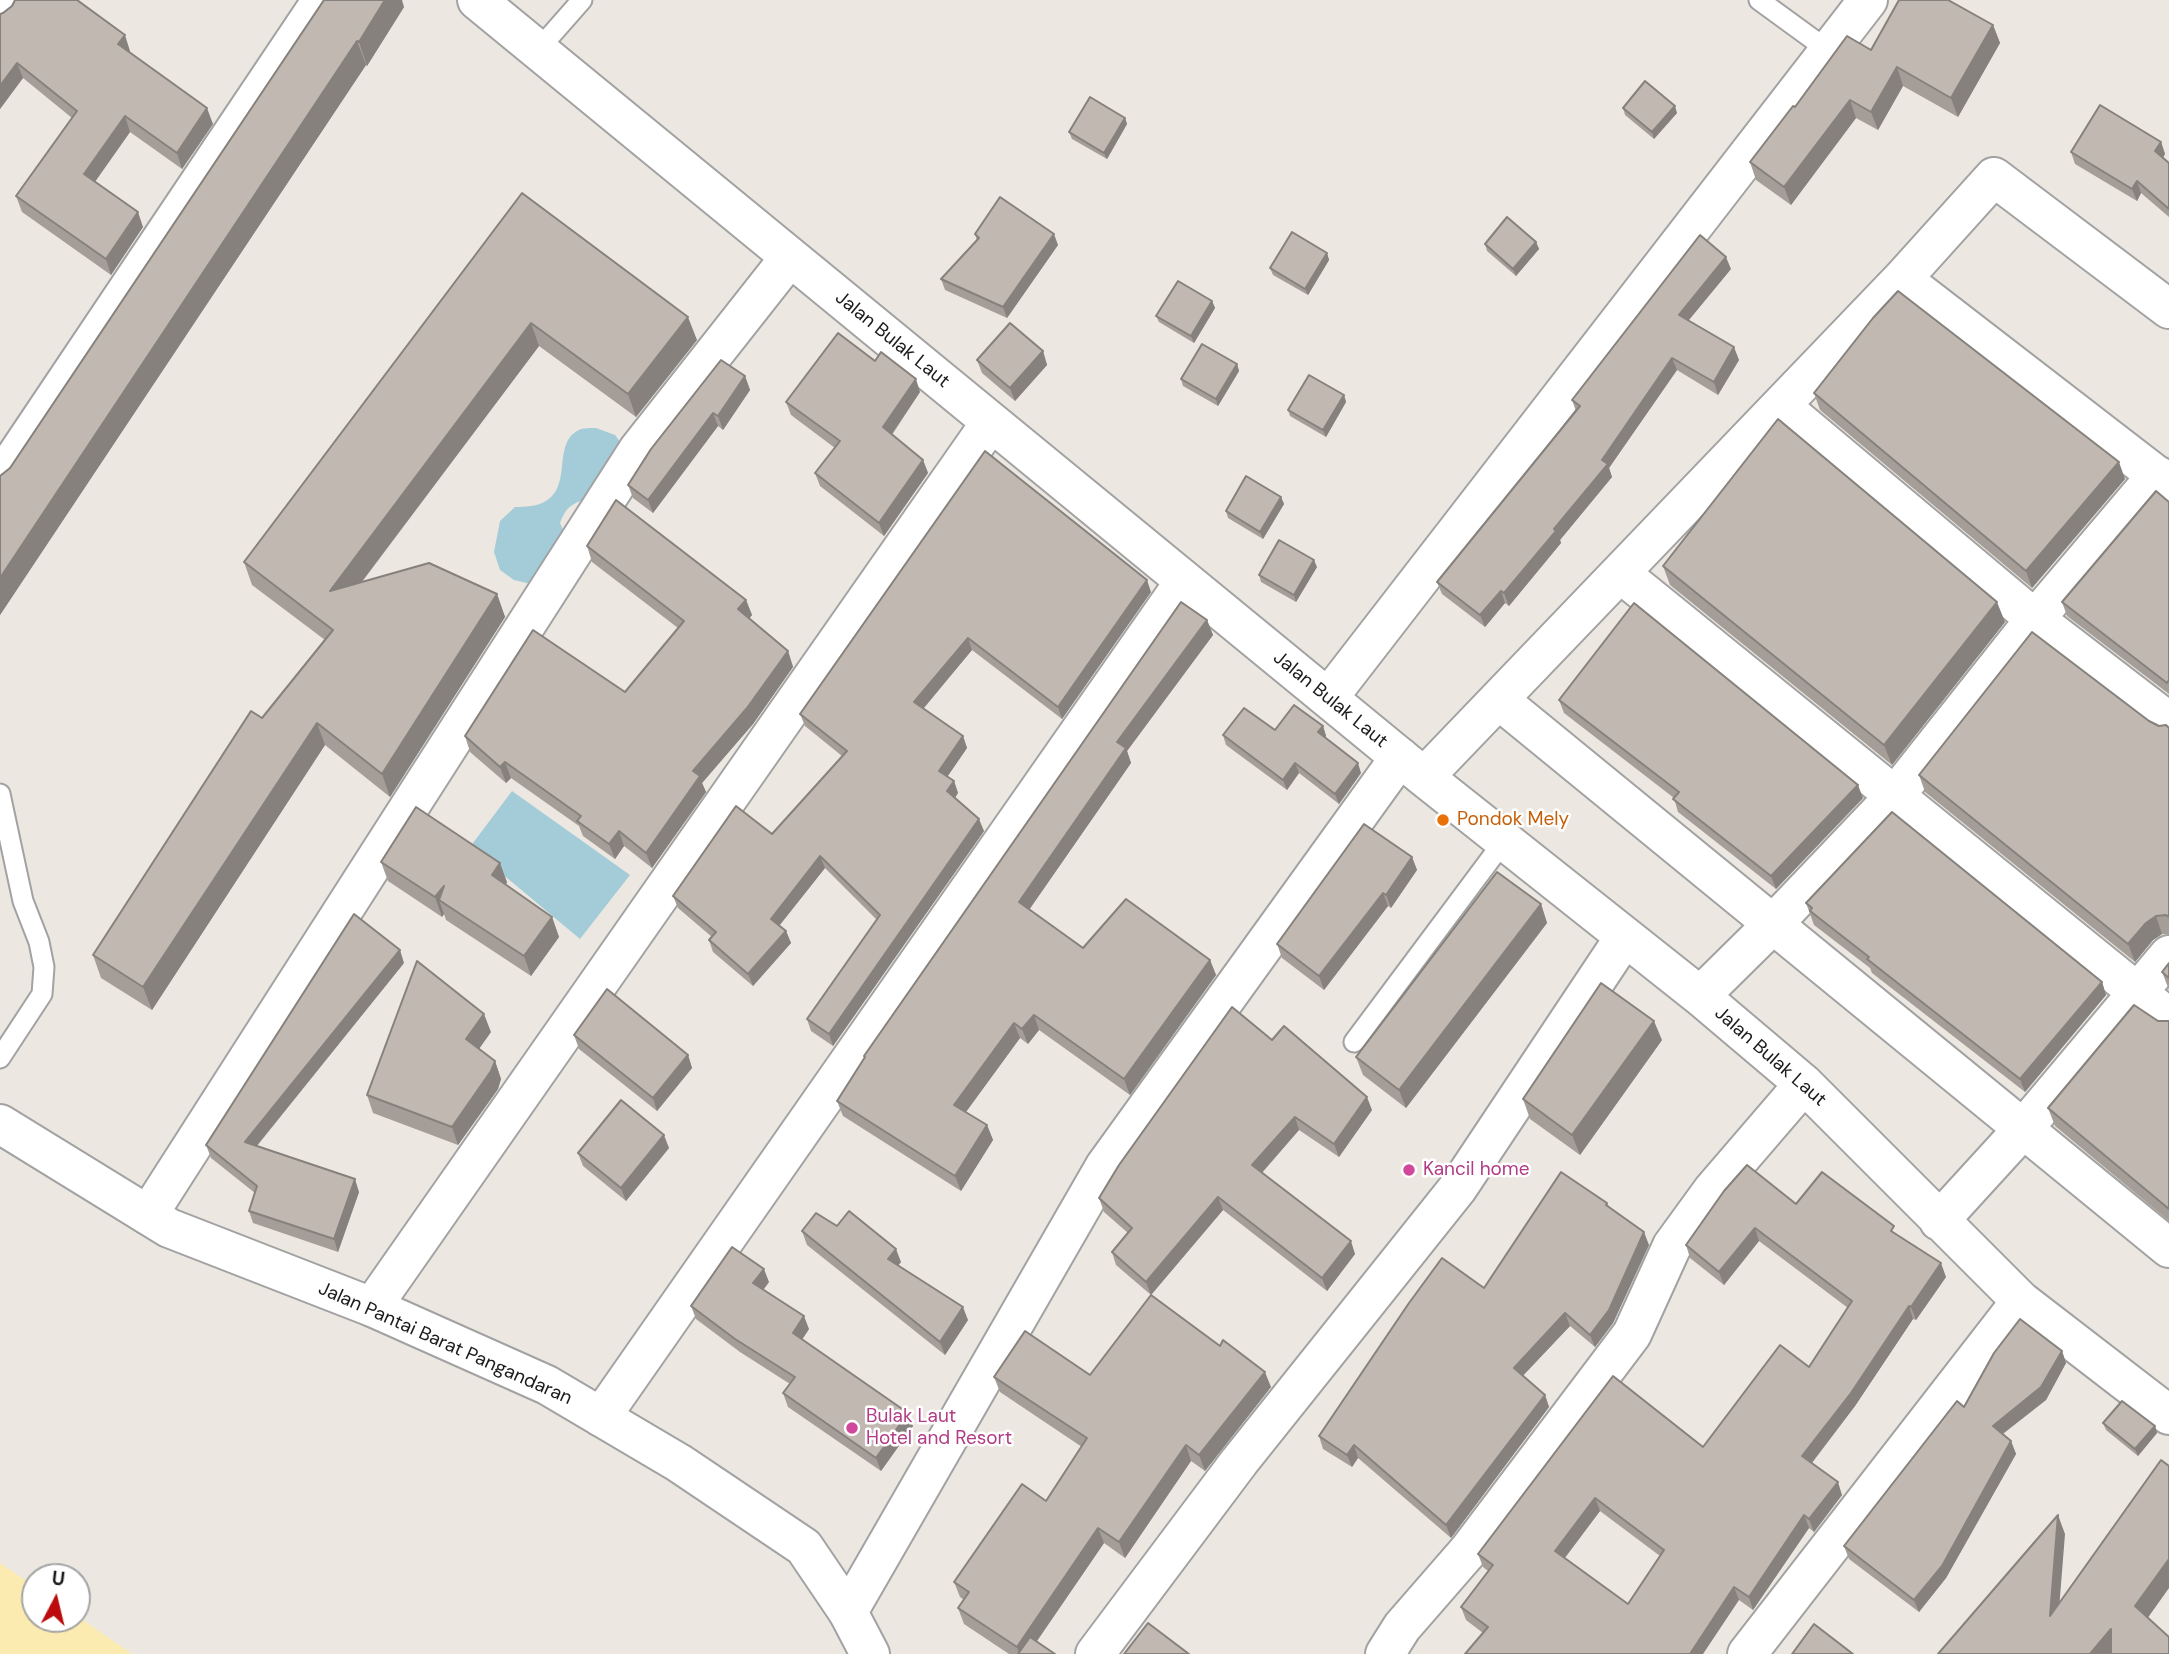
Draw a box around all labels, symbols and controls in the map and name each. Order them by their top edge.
street label: Jalan Bulak Laut [830,287,954,393]
street label: Jalan Bulak Laut [1268,647,1392,753]
place label: Pondok Mely [1457,809,1569,831]
marker: Pondok Mely [1435,812,1451,828]
street label: Jalan Bulak Laut [1709,1002,1831,1112]
place label: Kancil home [1423,1159,1530,1181]
marker: Kancil home [1401,1162,1417,1178]
street label: Jalan Pantai Barat Pangandaran [315,1278,575,1410]
place label: Bulak Laut Hotel and Resort [866,1406,1012,1450]
marker: Bulak Laut Hotel and Resort [844,1420,860,1436]
north arrow [21,1563,91,1633]
text: U [50,1565,66,1592]

